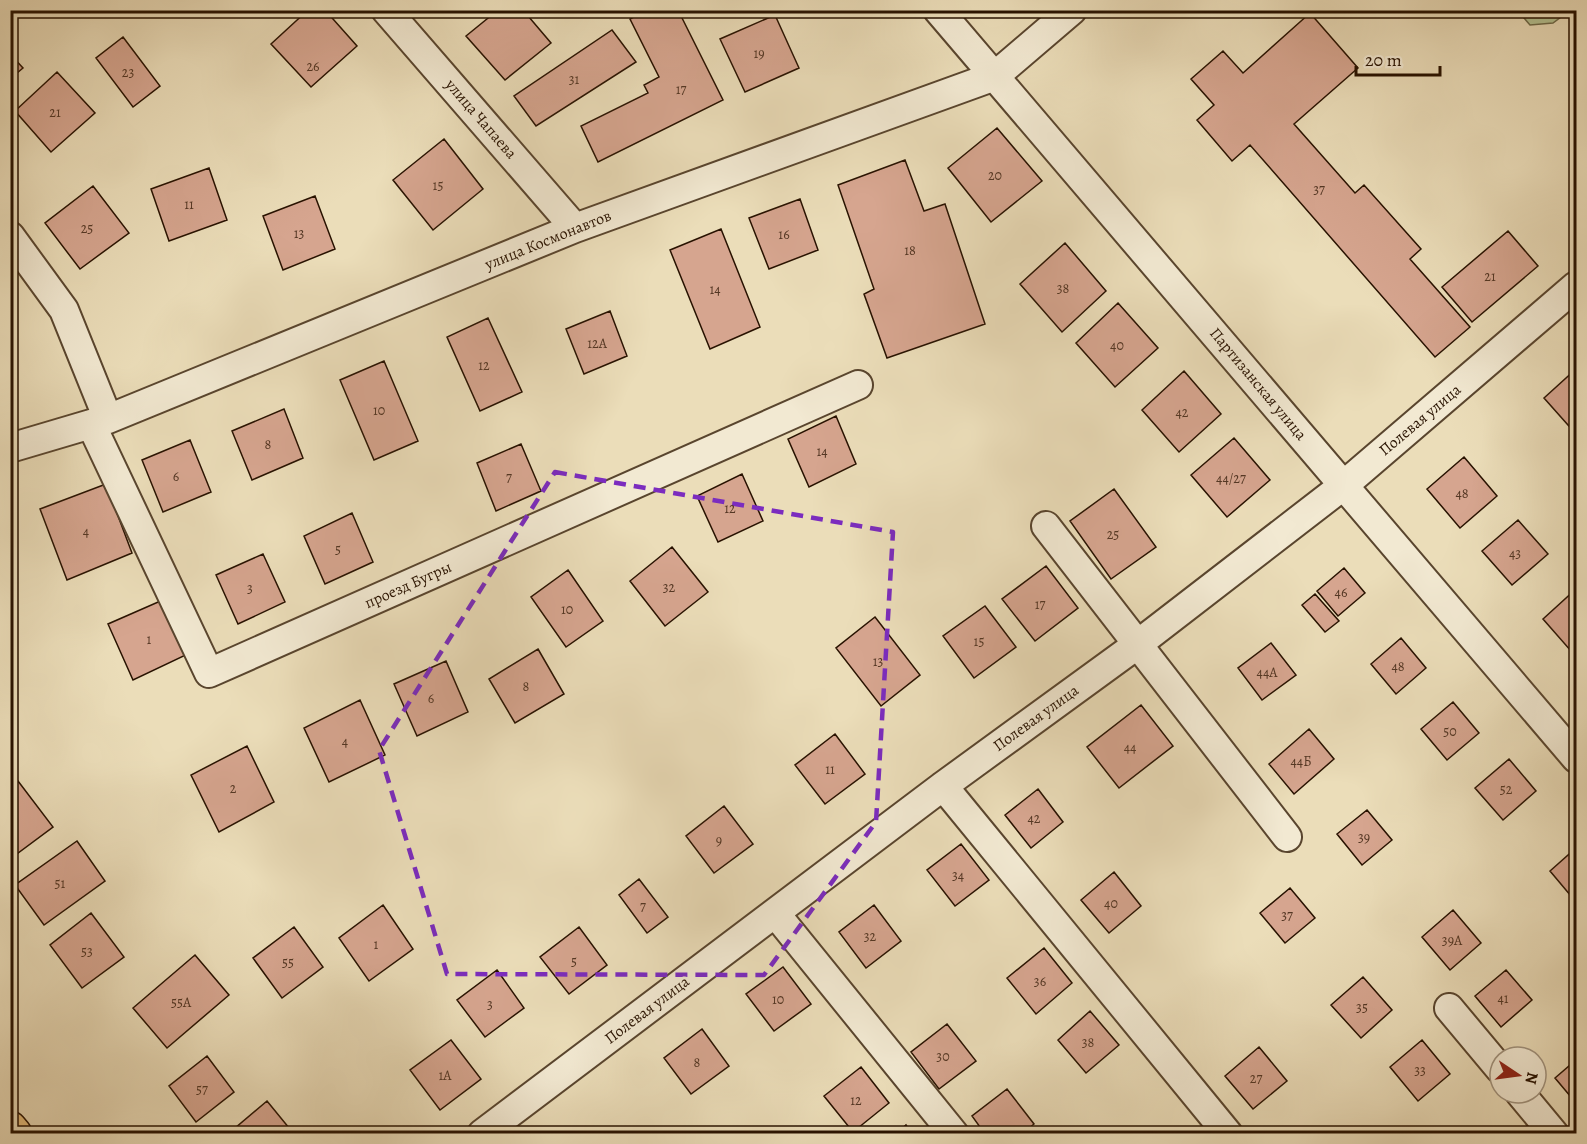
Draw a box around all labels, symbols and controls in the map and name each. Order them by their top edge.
scale bar [1356,39,1440,77]
house number: 19 [753,44,765,63]
text: 20 m [1365,48,1402,72]
house number: 26 [306,57,320,76]
house number: 23 [122,63,134,82]
house number: 31 [569,70,580,89]
street label: улица Чапаева [439,74,522,164]
house number: 17 [676,80,686,99]
house number: 21 [49,103,61,122]
house number: 20 [988,166,1002,185]
house number: 15 [433,176,443,195]
house number: 37 [1313,180,1325,199]
house number: 11 [184,195,194,214]
street label: улица Космонавтов [481,205,615,276]
house number: 25 [81,219,93,238]
house number: 13 [294,224,304,243]
house number: 16 [778,225,790,244]
house number: 18 [904,241,916,260]
house number: 21 [1484,267,1496,286]
house number: 38 [1057,279,1070,298]
house number: 14 [709,280,721,299]
street label: Партизанская улица [1204,323,1312,446]
house number: 12А [587,334,608,353]
house number: 40 [1110,336,1124,355]
house number: 12 [478,356,490,375]
street label: Полевая улица [1374,379,1466,461]
house number: 10 [373,401,385,420]
house number: 42 [1176,403,1189,422]
house number: 8 [265,435,272,454]
house number: 14 [816,442,828,461]
house number: 6 [173,467,179,486]
house number: 7 [506,468,512,487]
house number: 44/27 [1216,469,1246,488]
house number: 48 [1455,484,1469,503]
house number: 12 [724,499,736,518]
house number: 4 [83,522,89,541]
house number: 25 [1107,525,1119,544]
house number: 5 [335,540,341,559]
house number: 43 [1509,544,1521,563]
street label: проезд Бугры [361,556,455,614]
house number: 32 [663,578,676,597]
house number: 3 [247,579,253,598]
house number: 46 [1335,583,1347,602]
house number: 17 [1035,595,1045,614]
house number: 10 [561,600,573,619]
house number: 1 [147,630,152,649]
house number: 15 [974,632,984,651]
house number: 13 [873,652,883,671]
house number: 48 [1391,657,1405,676]
house number: 44А [1257,663,1278,682]
house number: 8 [523,677,530,696]
street label: Полевая улица [989,679,1084,757]
house number: 6 [428,689,434,708]
house number: 50 [1443,722,1457,741]
house number: 4 [342,732,348,751]
house number: 44 [1124,738,1136,757]
house number: 44Б [1290,752,1312,771]
house number: 11 [825,760,835,779]
house number: 2 [230,779,237,798]
house number: 52 [1500,780,1513,799]
house number: 42 [1028,809,1041,828]
house number: 39 [1358,828,1370,847]
house number: 9 [716,831,722,850]
house number: 34 [952,866,964,885]
house number: 51 [55,874,66,893]
house number: 40 [1104,894,1118,913]
house number: 7 [640,897,646,916]
house number: 37 [1281,906,1293,925]
house number: 32 [864,927,877,946]
house number: 39А [1442,931,1463,950]
house number: 1 [374,935,379,954]
house number: 53 [81,942,93,961]
house number: 5 [571,952,577,971]
house number: 55 [282,953,294,972]
street label: Полевая улица [600,970,694,1049]
house number: 36 [1034,972,1046,991]
house number: 41 [1497,989,1509,1008]
house number: 10 [772,990,784,1009]
house number: 55А [171,993,192,1012]
house number: 3 [487,995,493,1014]
house number: 35 [1356,998,1368,1017]
house number: 38 [1082,1033,1095,1052]
north arrow [1488,1045,1548,1105]
house number: 30 [936,1047,950,1066]
house number: 8 [694,1053,701,1072]
house number: 33 [1414,1061,1426,1080]
house number: 1А [439,1066,452,1085]
house number: 27 [1250,1069,1262,1088]
text: N [1520,1070,1544,1087]
house number: 57 [196,1080,208,1099]
house number: 12 [850,1091,862,1110]

